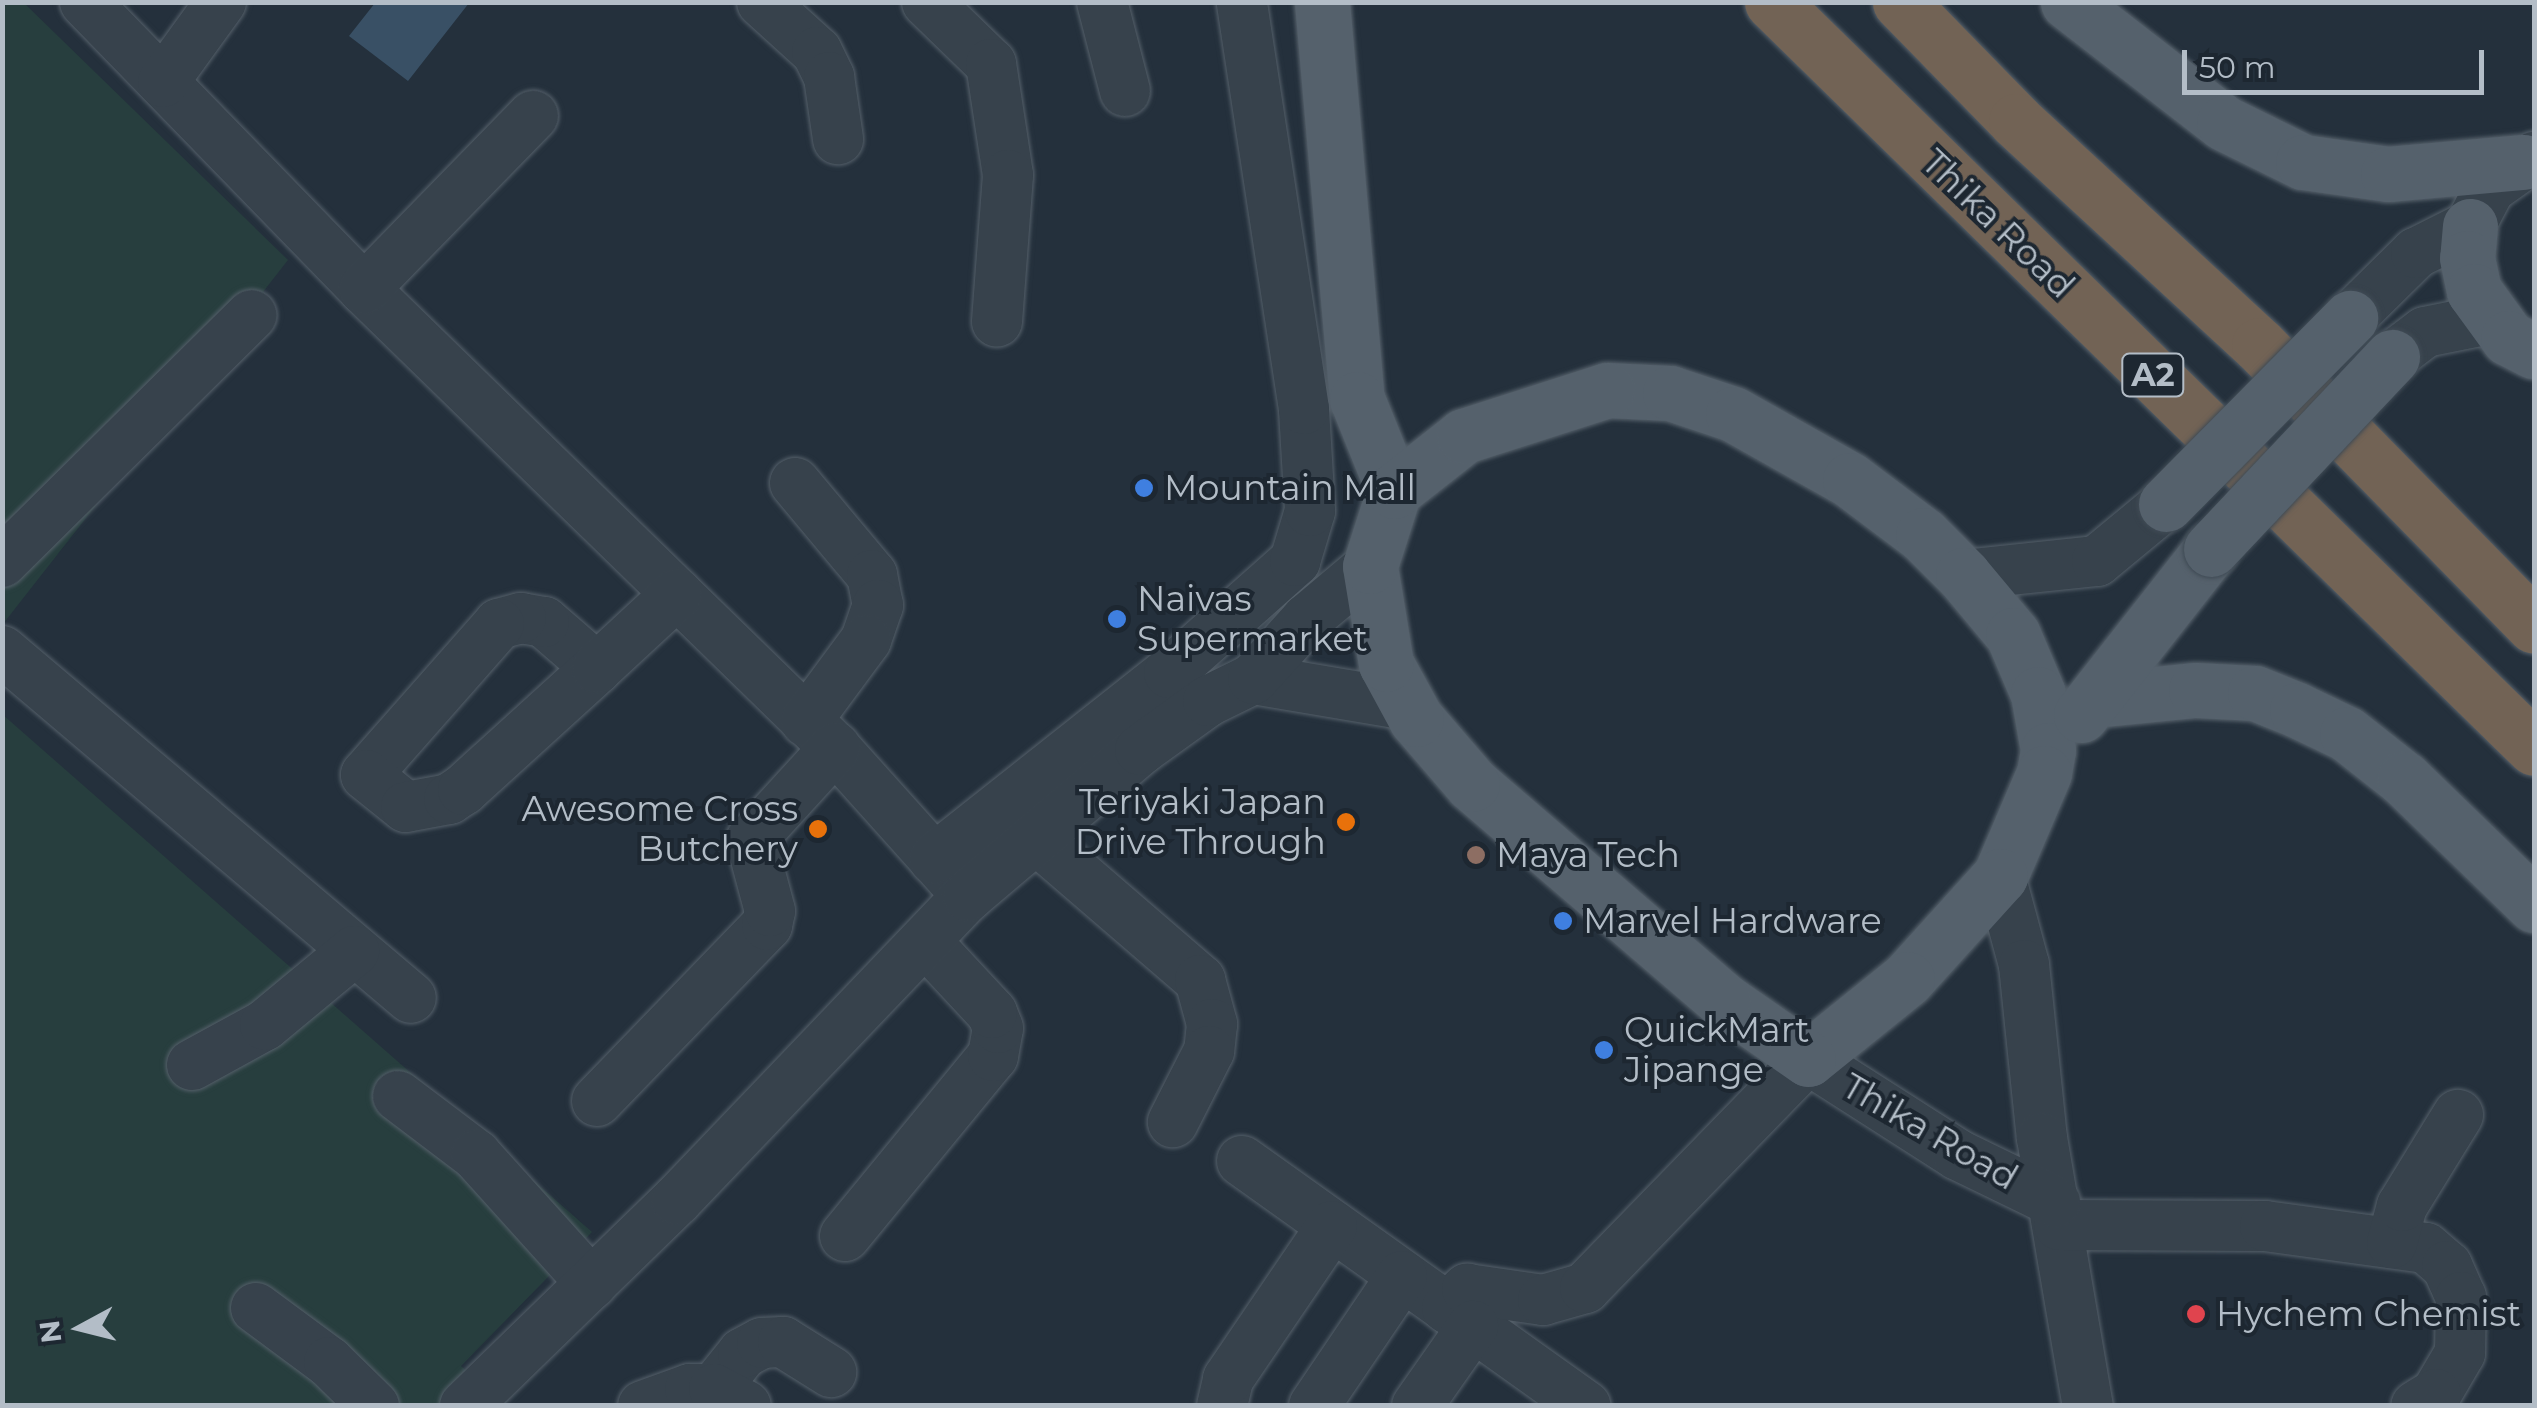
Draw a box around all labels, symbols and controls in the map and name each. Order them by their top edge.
scale bar [2187,30,2490,92]
text: 50 m [2199,49,2276,86]
street label: Thika Road [1913,141,2083,307]
road number: A2 [2120,348,2186,402]
place label: Mountain Mall [1164,467,1416,509]
marker: Mountain Mall [1133,477,1155,499]
place label: Naivas Supermarket [1137,578,1368,660]
marker: Naivas Supermarket [1106,608,1128,630]
place label: Teriyaki Japan Drive Through [1075,781,1326,863]
place label: Awesome Cross Butchery [521,788,798,870]
marker: Teriyaki Japan Drive Through [1335,811,1357,833]
marker: Awesome Cross Butchery [807,818,829,840]
place label: Maya Tech [1496,834,1680,876]
marker: Maya Tech [1465,844,1487,866]
place label: Marvel Hardware [1583,900,1882,942]
marker: Marvel Hardware [1552,910,1574,932]
place label: QuickMart Jipange [1624,1009,1810,1091]
marker: QuickMart Jipange [1593,1039,1615,1061]
street label: Thika Road [1835,1065,2025,1199]
north arrow [30,1278,130,1378]
place label: Hychem Chemist [2216,1293,2521,1335]
marker: Hychem Chemist [2185,1303,2207,1325]
text: N [32,1318,68,1345]

